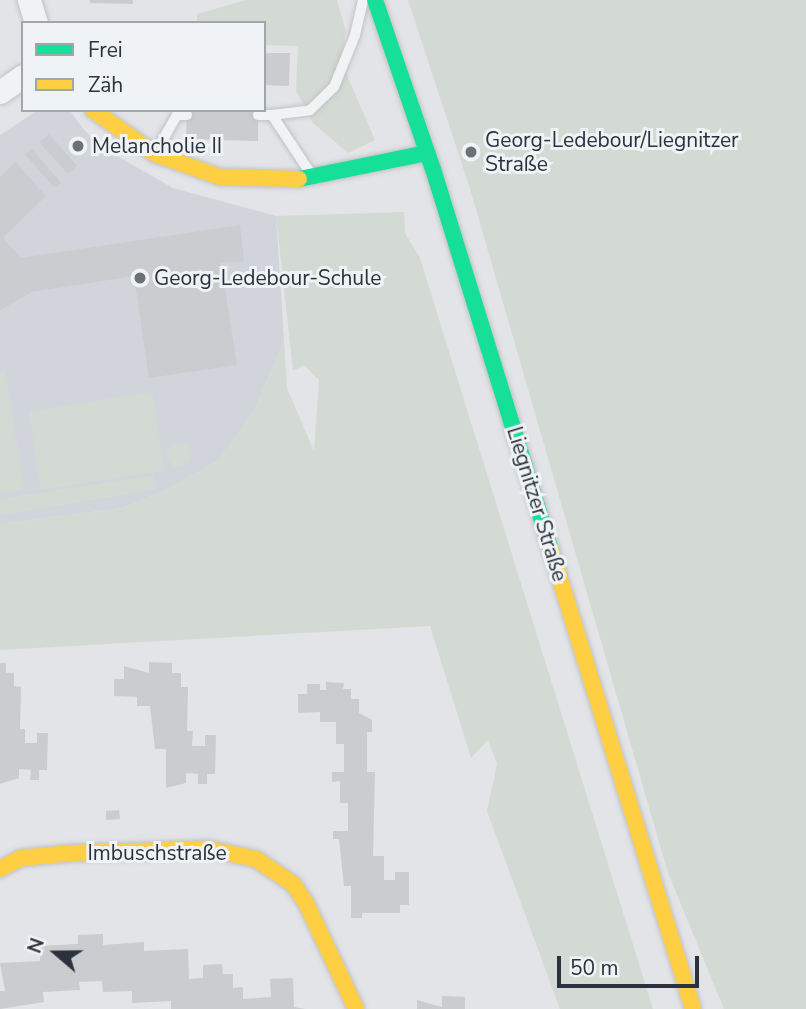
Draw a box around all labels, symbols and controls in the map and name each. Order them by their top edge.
legend [21,21,266,112]
text: Frei [88,36,123,64]
text: Zäh [88,71,123,99]
place label: Georg-Ledebour/Liegnitzer Straße [485,127,739,177]
place label: Melancholie II [92,133,222,159]
marker: Melancholie II [70,138,86,154]
marker: Georg-Ledebour/Liegnitzer Straße [463,144,479,160]
place label: Georg-Ledebour-Schule [154,265,381,291]
marker: Georg-Ledebour-Schule [132,270,148,286]
street label: Liegnitzer Straße [502,424,572,584]
street label: Imbuschstraße [87,840,227,866]
north arrow [21,918,91,988]
text: N [22,935,51,957]
scale bar [561,942,703,986]
text: 50 m [570,954,619,982]

